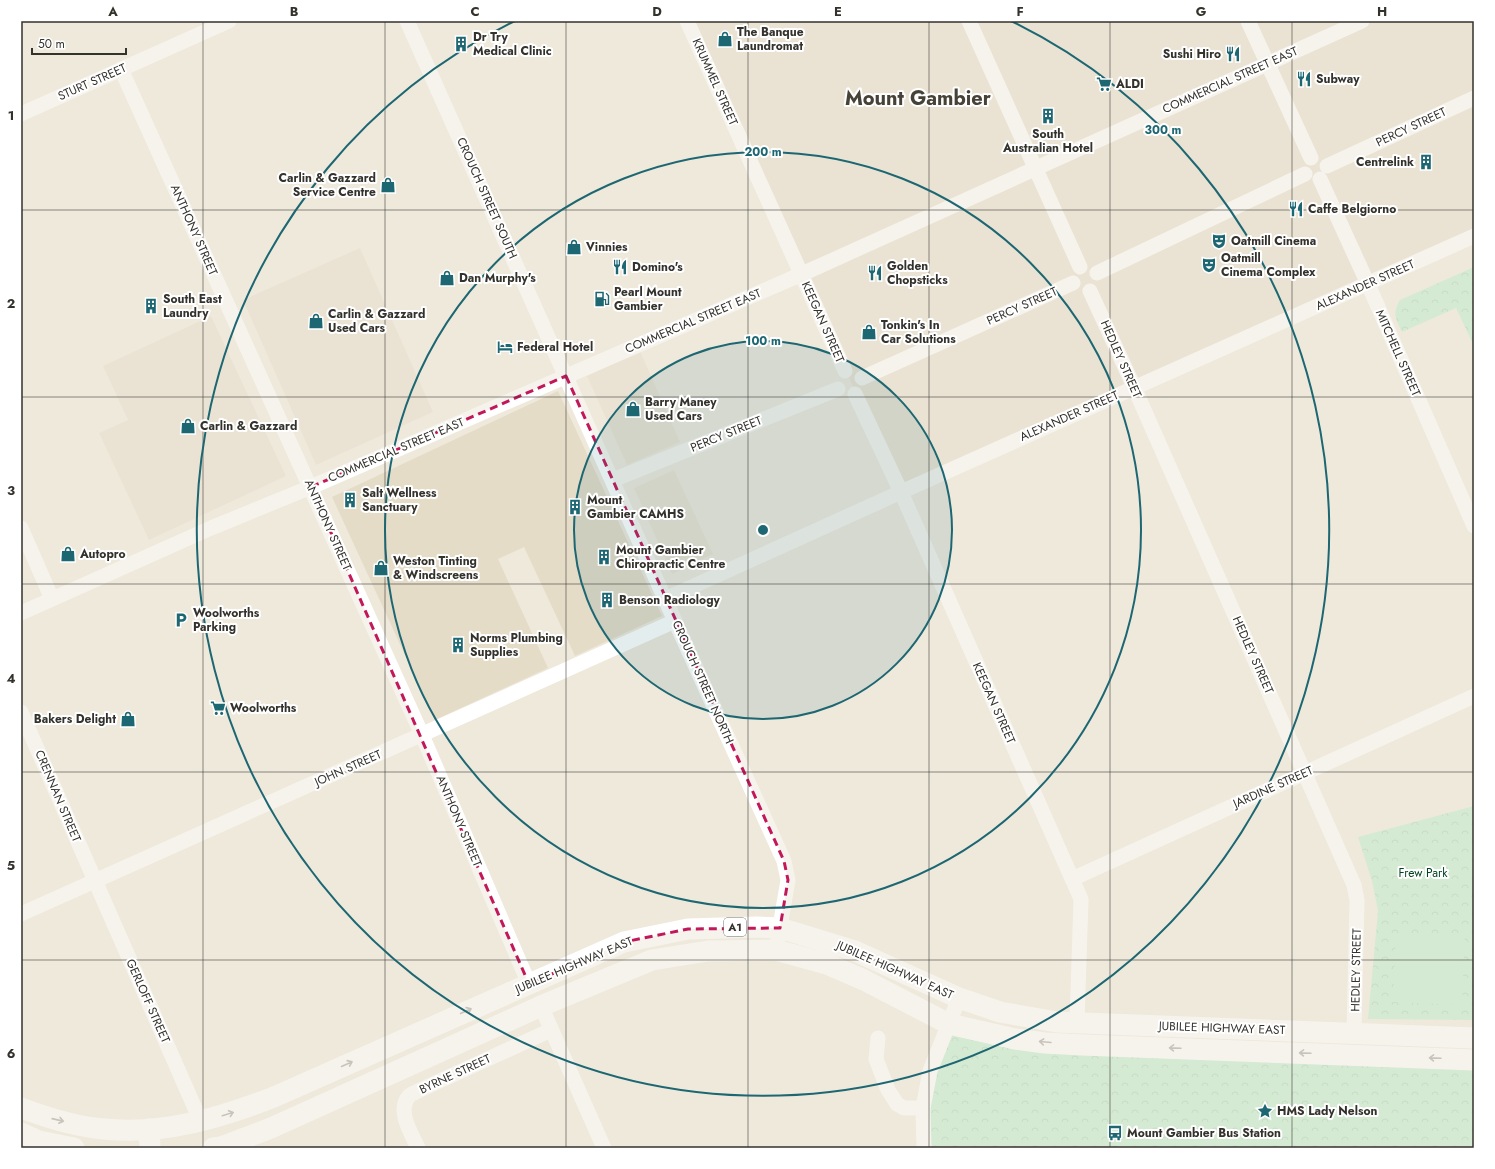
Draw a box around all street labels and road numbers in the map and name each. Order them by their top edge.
street label: KRUMMEL STREET [688,36,742,129]
street label: COMMERCIAL STREET EAST [1159,42,1301,118]
street label: STURT STREET [55,59,129,105]
street label: PERCY STREET [1373,103,1450,151]
street label: CROUCH STREET SOUTH [452,134,522,262]
street label: ANTHONY STREET [166,182,222,279]
street label: ALEXANDER STREET [1313,255,1418,315]
street label: KEEGAN STREET [797,278,849,366]
street label: PERCY STREET [984,282,1061,330]
street label: COMMERCIAL STREET EAST [622,284,764,358]
street label: MITCHELL STREET [1371,307,1425,400]
street label: HEDLEY STREET [1096,317,1146,401]
street label: ALEXANDER STREET [1017,386,1122,446]
street label: PERCY STREET [688,411,765,457]
street label: COMMERCIAL STREET EAST [325,413,467,487]
street label: ANTHONY STREET [300,477,356,574]
street label: HEDLEY STREET [1228,613,1278,697]
street label: CROUCH STREET NORTH [668,617,738,747]
street label: KEEGAN STREET [968,659,1020,747]
street label: JOHN STREET [310,745,385,792]
street label: CRENNAN STREET [30,747,86,845]
street label: JARDINE STREET [1228,761,1316,813]
street label: ANTHONY STREET [432,772,487,870]
road number: A1 [724,918,746,936]
street label: HEDLEY STREET [1346,928,1366,1012]
street label: JUBILEE HIGHWAY EAST [510,932,636,999]
street label: JUBILEE HIGHWAY EAST [832,935,957,1004]
street label: GERLOFF STREET [121,956,175,1046]
street label: JUBILEE HIGHWAY EAST [1157,1017,1286,1039]
street label: BYRNE STREET [416,1049,494,1098]

